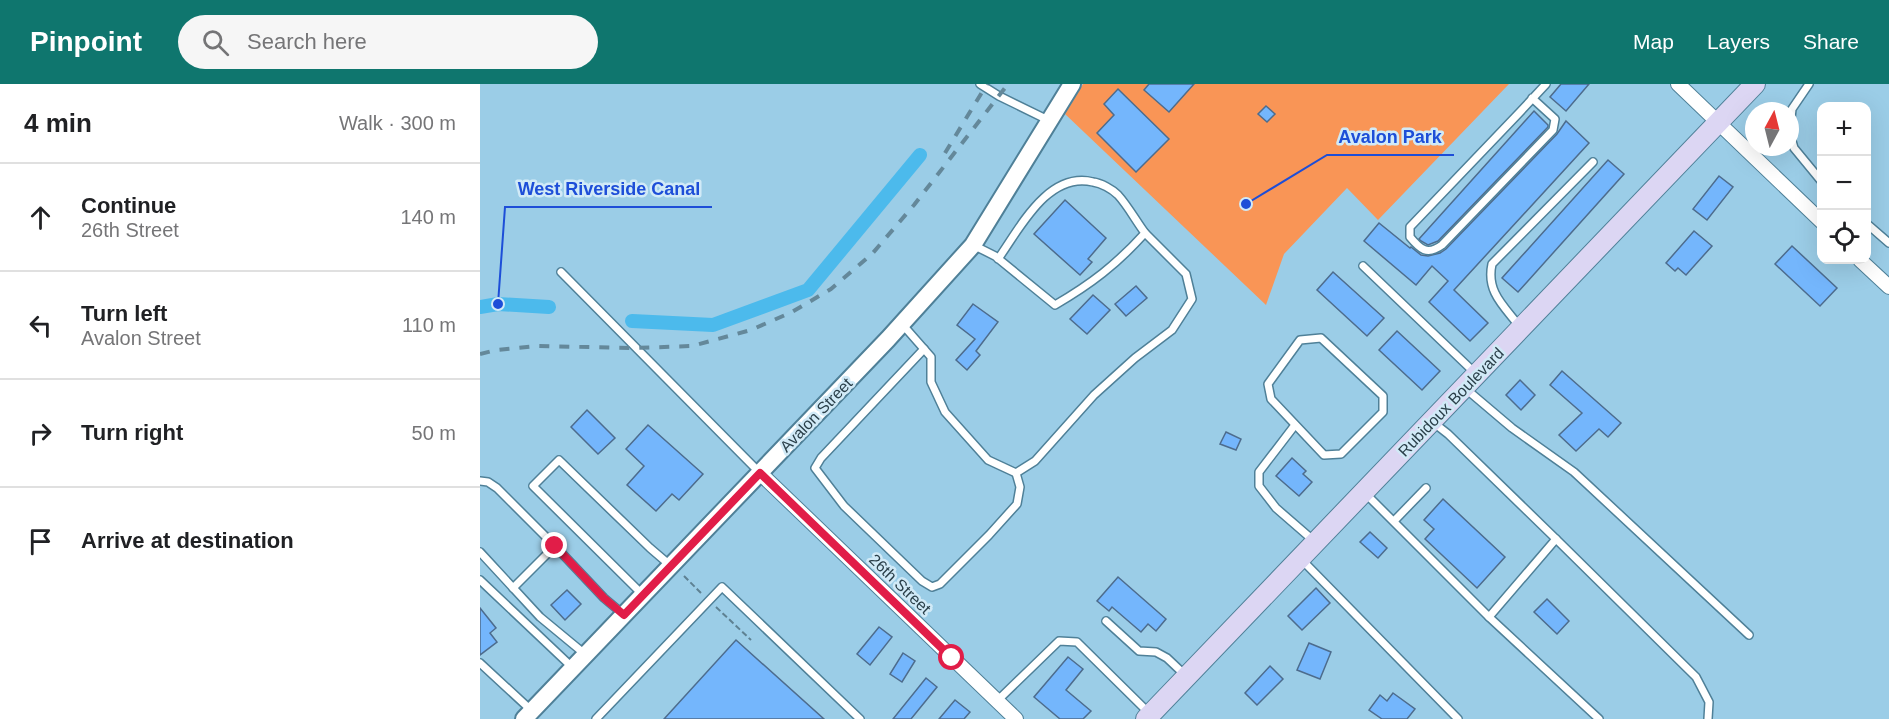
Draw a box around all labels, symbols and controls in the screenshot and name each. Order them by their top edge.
search box [178,15,598,69]
text: Pinpoint [30,26,142,57]
icon: search [199,26,232,59]
text: Search here [247,29,367,54]
text: Map [1633,30,1674,53]
text: Layers [1707,30,1770,53]
text: Share [1803,30,1859,53]
north arrow [1745,102,1799,156]
map controls [1817,102,1871,264]
button: + [1817,102,1871,156]
text: 4 min [24,108,92,138]
text: Walk · 300 m [339,112,456,134]
callout: Avalon Park [1327,119,1454,155]
text: Avalon Park [1338,127,1443,147]
button: − [1817,156,1871,210]
callout: West Riverside Canal [505,171,712,207]
text: West Riverside Canal [518,179,700,199]
text: Continue [81,193,176,218]
icon: ahead [24,201,57,234]
text: 140 m [400,206,456,228]
button: locate [1817,210,1871,264]
text: 26th Street [81,219,179,241]
text: Turn left [81,301,167,326]
icon: left [24,309,57,342]
text: 110 m [402,314,456,336]
text: Avalon Street [81,327,201,349]
street label: Rubidoux Boulevard [1395,344,1507,460]
street label: Avalon Street [777,374,856,455]
icon: right [24,417,57,450]
text: Turn right [81,420,183,445]
text: 50 m [412,422,456,444]
icon: arrive [24,525,57,558]
text: Arrive at destination [81,528,294,553]
route end [541,532,567,558]
street label: 26th Street [866,551,934,618]
route start [938,644,964,670]

